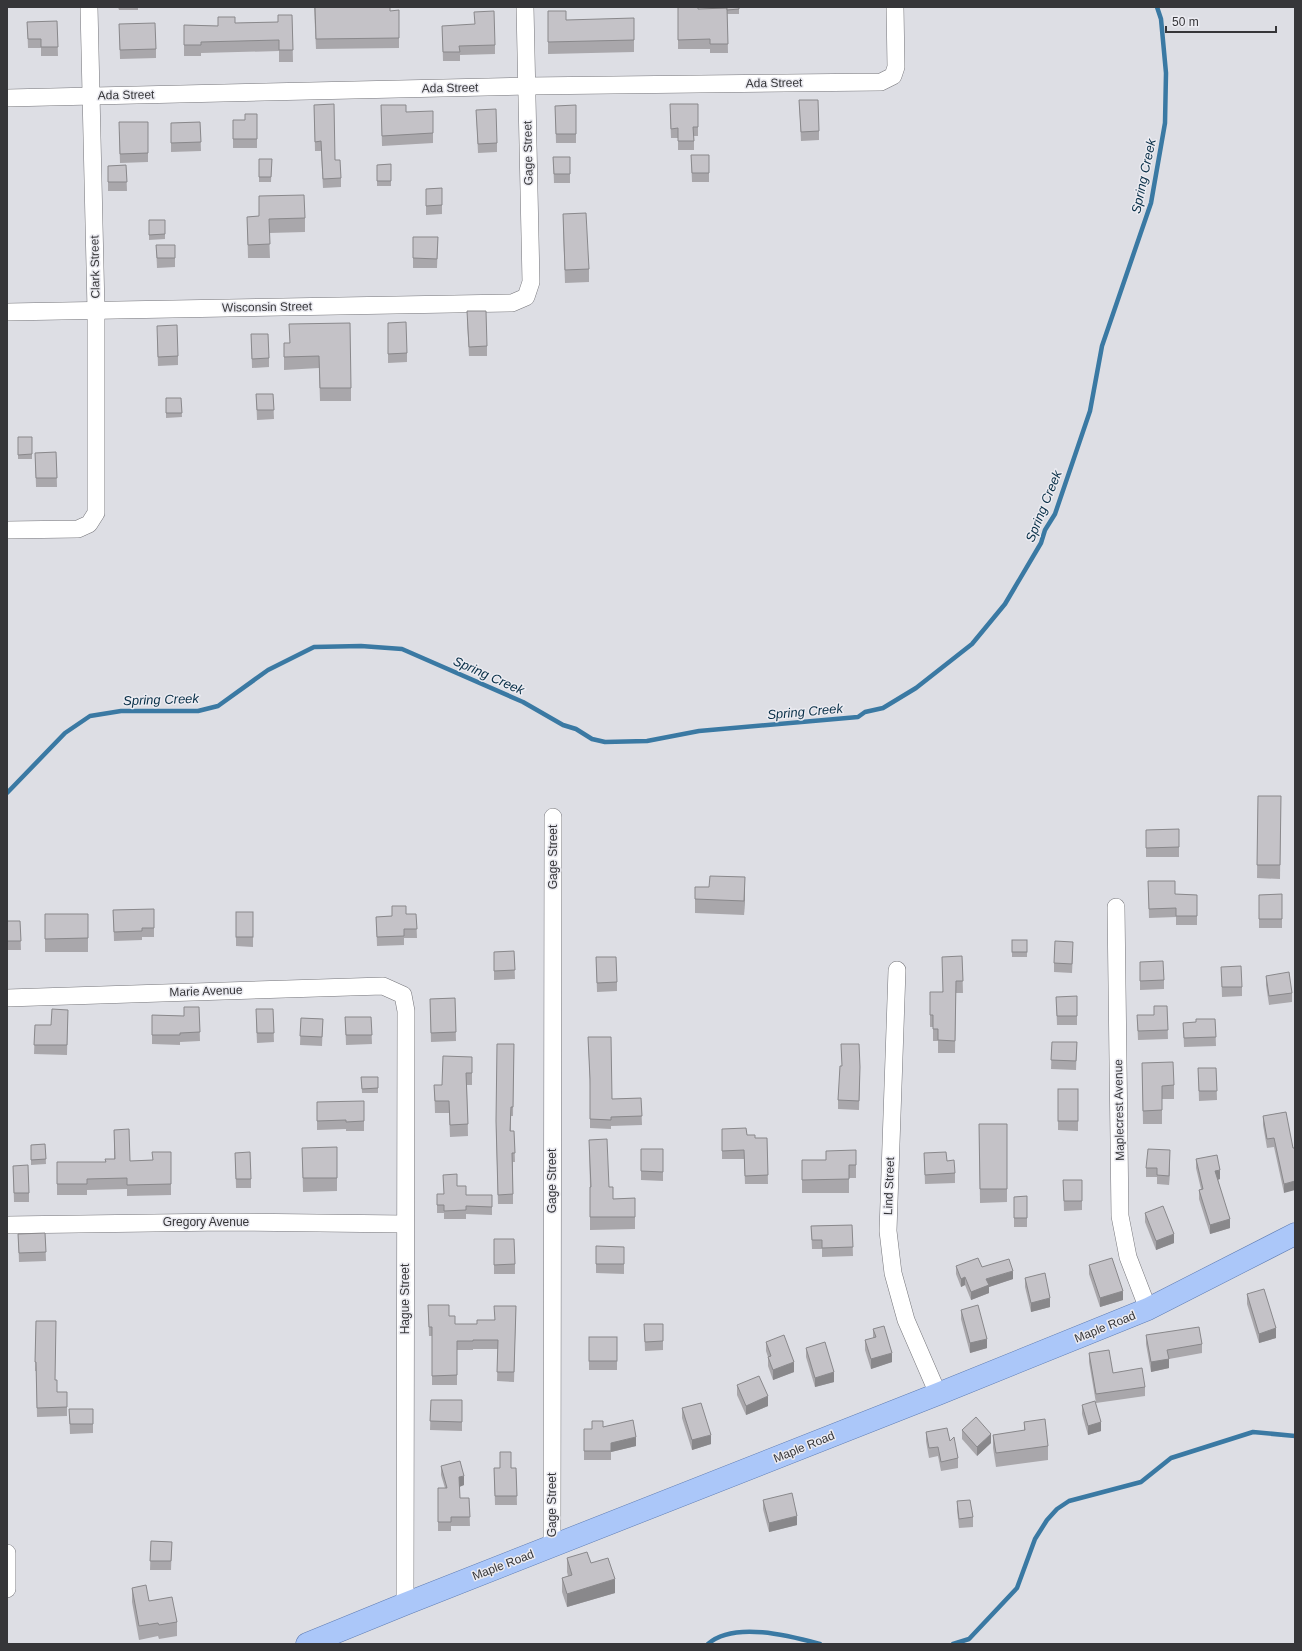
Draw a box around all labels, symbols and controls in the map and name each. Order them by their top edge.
scale bar [1166,8,1276,34]
text: 50 m [1172,15,1199,29]
street label: Ada Street [746,75,803,90]
street label: Ada Street [422,80,479,95]
street label: Ada Street [98,87,155,102]
street label: Gage Street [520,120,536,185]
water label: Spring Creek [1128,136,1159,215]
street label: Clark Street [87,235,103,299]
street label: Wisconsin Street [222,299,313,315]
water label: Spring Creek [1022,467,1065,544]
water label: Spring Creek [451,653,528,698]
water label: Spring Creek [123,691,201,708]
water label: Spring Creek [767,701,845,722]
street label: Gage Street [546,824,560,889]
street label: Marie Avenue [169,983,243,999]
street label: Maplecrest Avenue [1111,1059,1127,1161]
street label: Gage Street [545,1148,559,1213]
street label: Lind Street [881,1156,897,1215]
street label: Gregory Avenue [163,1215,250,1229]
street label: Hague Street [398,1263,412,1334]
street label: Maple Road [1072,1308,1138,1346]
street label: Maple Road [771,1428,837,1466]
street label: Gage Street [545,1472,559,1537]
street label: Maple Road [470,1547,536,1583]

